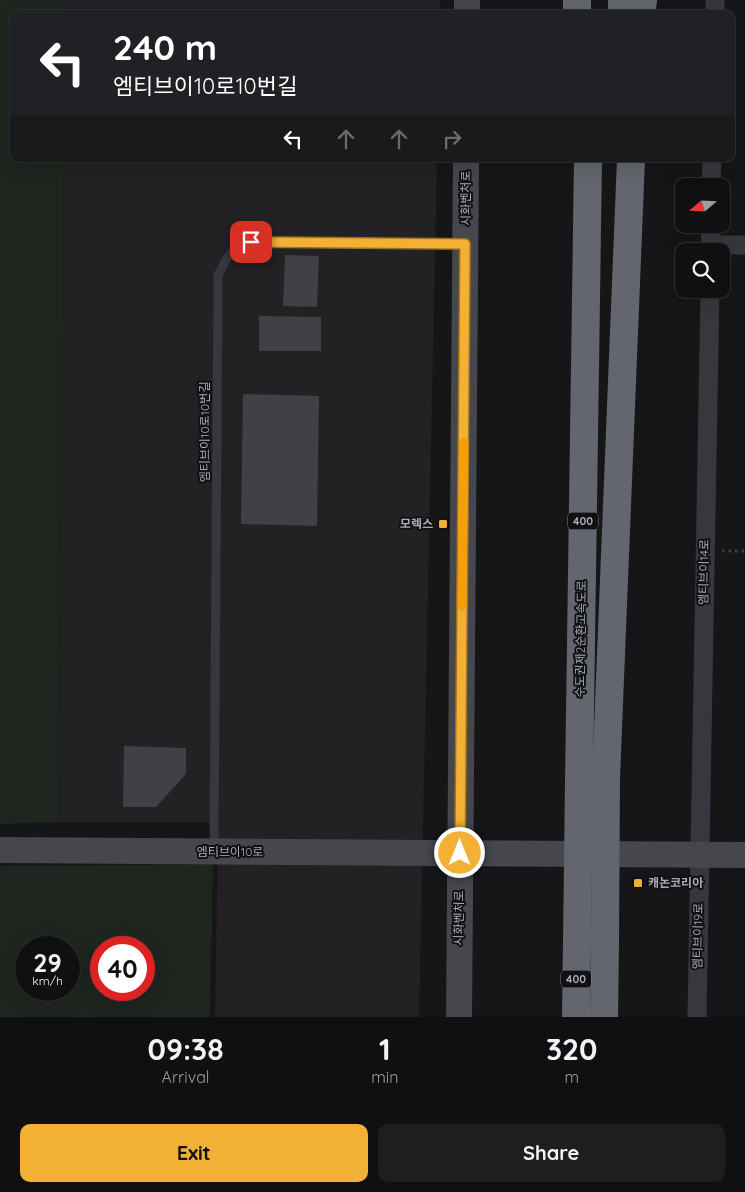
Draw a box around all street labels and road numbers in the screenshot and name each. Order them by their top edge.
street label: 시화벤처로 [458,170,473,226]
street label: 엠티브이10로10번길 [197,382,212,482]
road number: 400 [568,512,598,530]
street label: 엠티브이14로 [695,539,712,605]
street label: 수도권제2순환고속도로 [572,580,589,698]
street label: 엠티브이10로 [197,844,263,859]
street label: 시화벤처로 [451,890,466,946]
street label: 엠티브이19로 [689,903,706,969]
road number: 400 [561,971,591,988]

